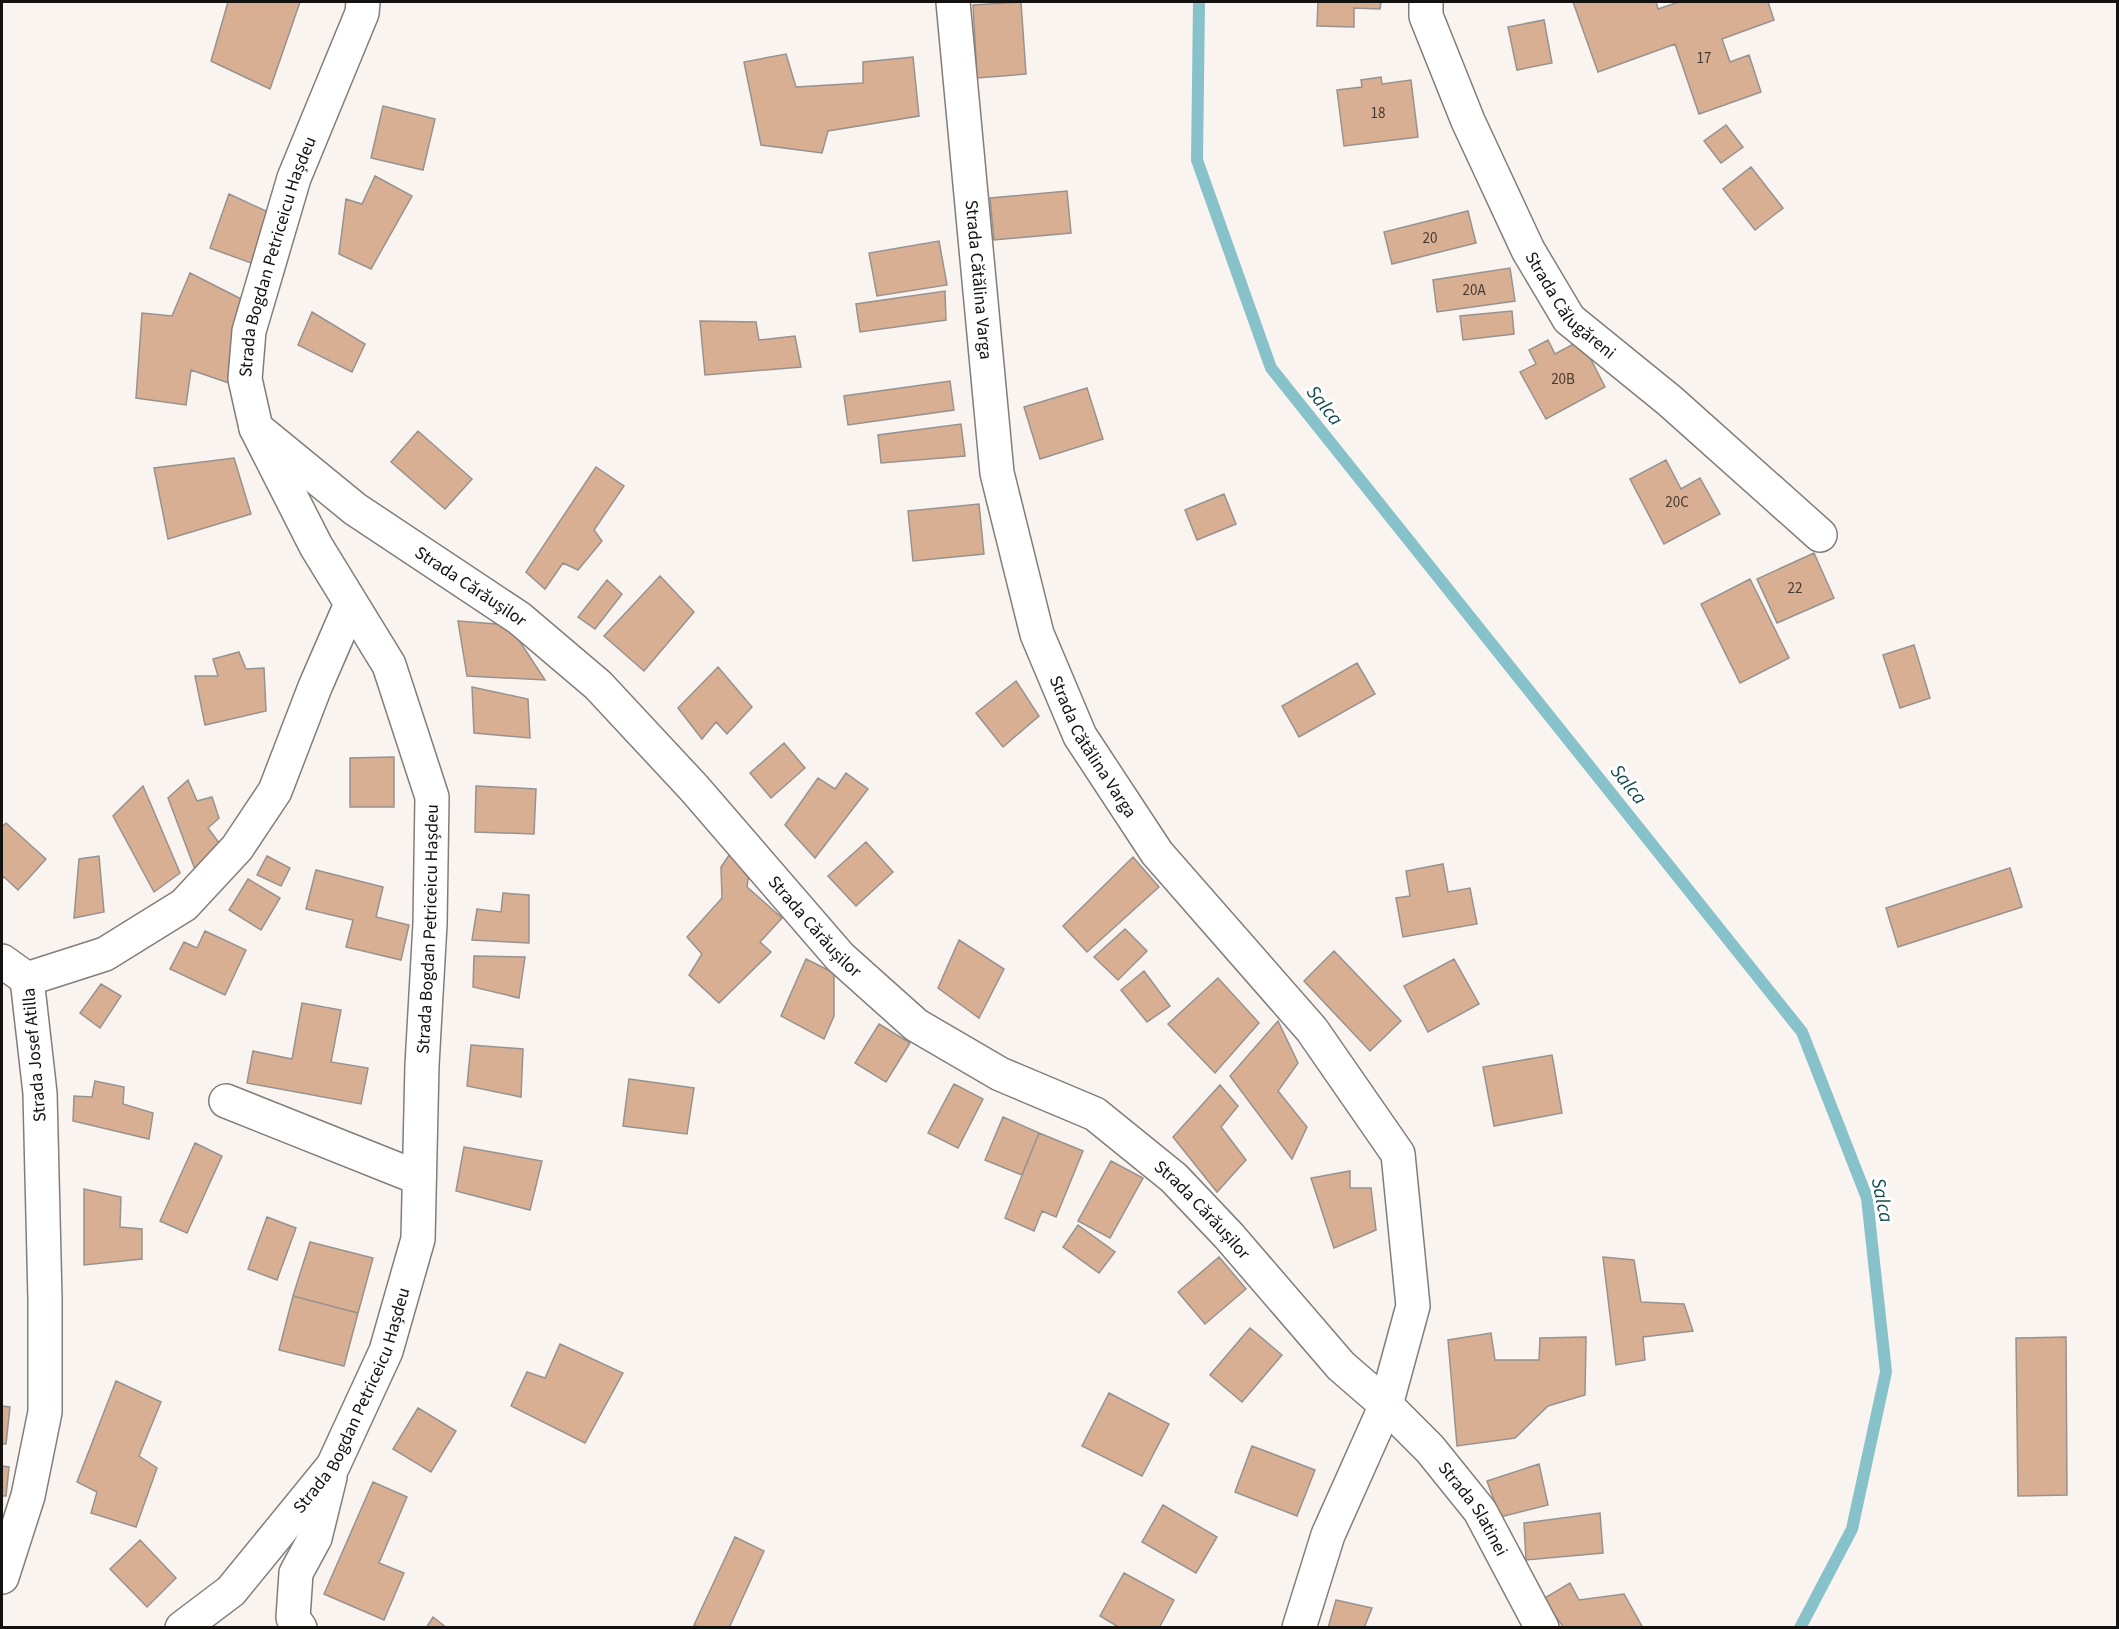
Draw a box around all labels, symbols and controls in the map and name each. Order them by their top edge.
house number: 17 [1697,48,1711,69]
house number: 18 [1371,103,1385,124]
street label: Strada Bogdan Petriceicu Hașdeu [233,133,323,378]
street label: Strada Cătălina Varga [959,199,998,361]
house number: 20 [1423,228,1437,249]
street label: Strada Călugăreni [1519,247,1621,365]
house number: 20A [1462,280,1486,301]
house number: 20B [1551,369,1575,390]
water label: Salca [1299,379,1349,432]
house number: 20C [1665,492,1689,513]
street label: Strada Cărăușilor [410,540,533,633]
house number: 22 [1788,578,1802,599]
street label: Strada Cătălina Varga [1043,672,1143,823]
water label: Salca [1603,758,1653,811]
street label: Strada Bogdan Petriceicu Hașdeu [411,804,445,1055]
street label: Strada Cărăușilor [762,870,867,984]
street label: Strada Josef Atilla [16,987,53,1123]
street label: Strada Cărăușilor [1148,1155,1256,1266]
water label: Salca [1864,1175,1900,1225]
street label: Strada Bogdan Petriceicu Hașdeu [287,1285,417,1519]
street label: Strada Slatinei [1432,1457,1514,1561]

